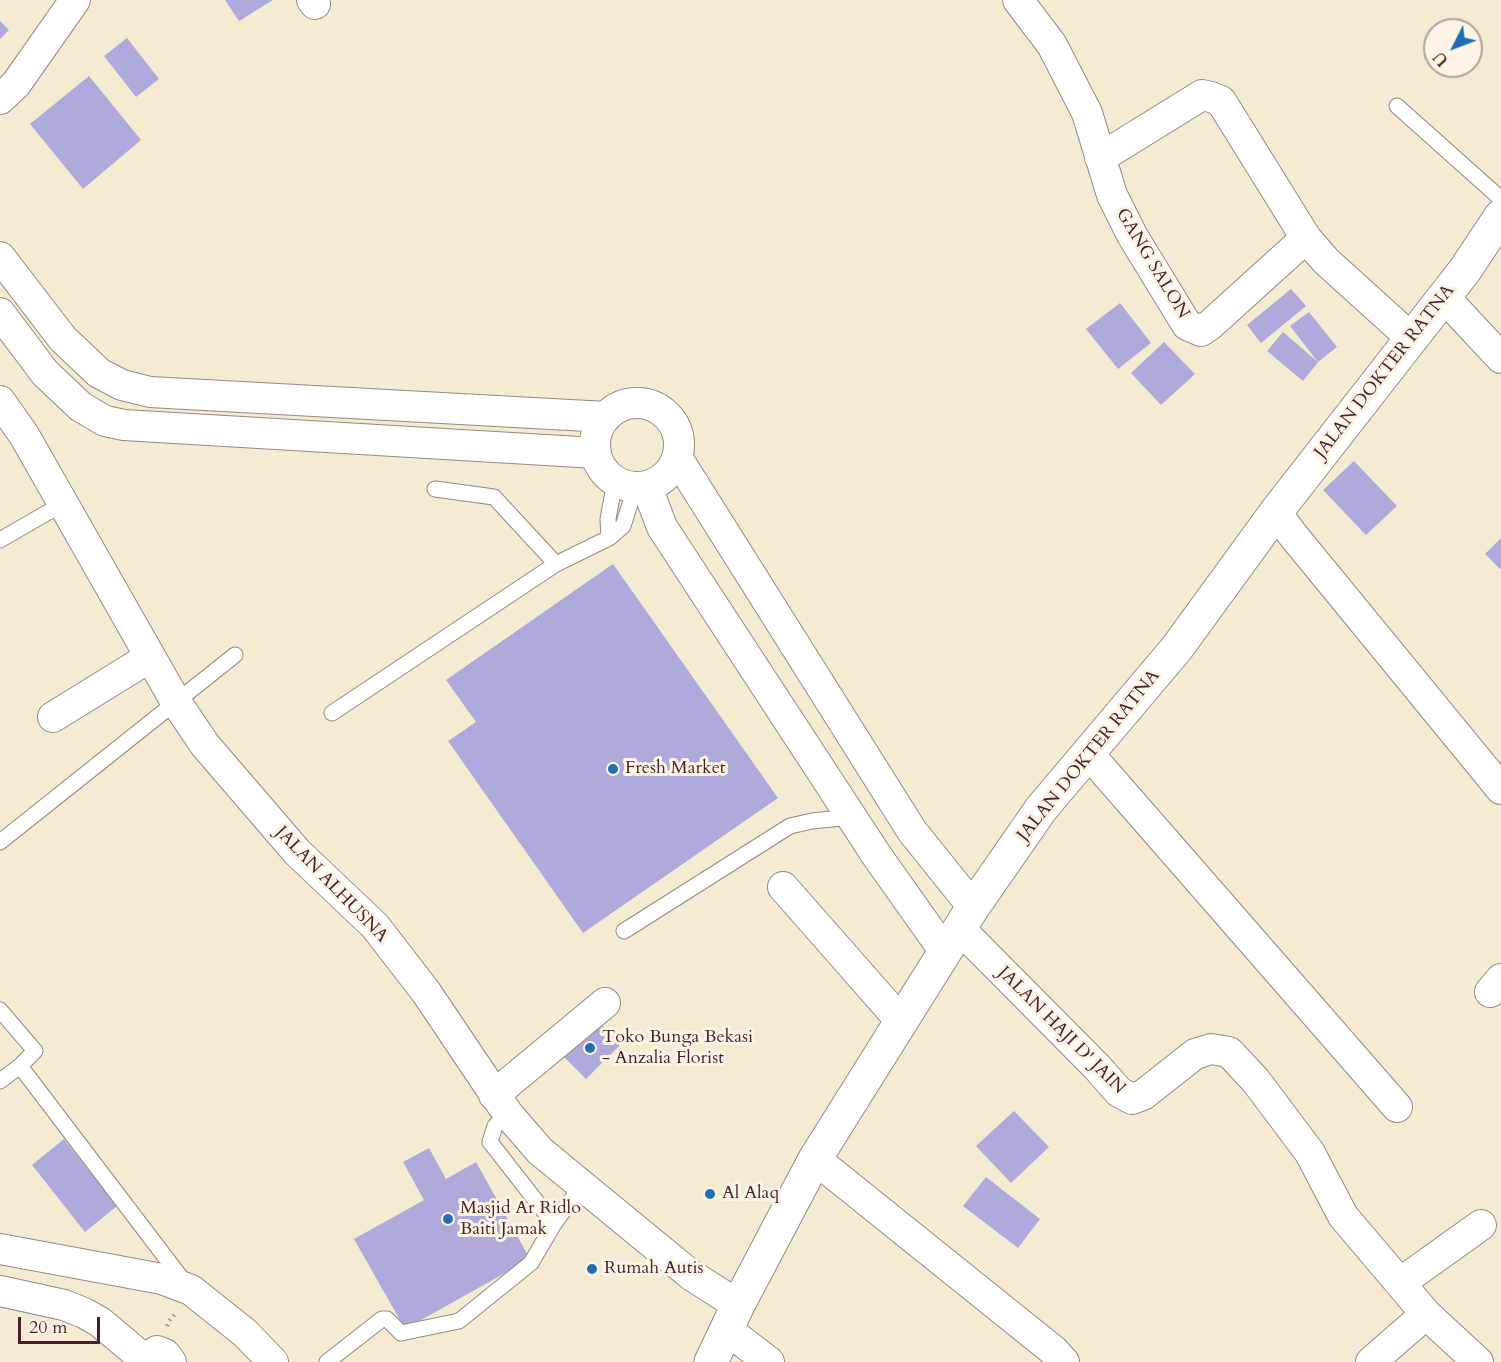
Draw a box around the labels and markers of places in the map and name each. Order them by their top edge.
place label: Fresh Market [625,758,726,780]
marker: Fresh Market [606,762,620,776]
place label: Toko Bunga Bekasi - Anzalia Florist [602,1027,753,1070]
marker: Toko Bunga Bekasi - Anzalia Florist [583,1041,597,1055]
place label: Al Alaq [722,1183,779,1205]
marker: Al Alaq [703,1187,717,1201]
place label: Masjid Ar Ridlo Baiti Jamak [460,1198,581,1240]
marker: Masjid Ar Ridlo Baiti Jamak [441,1212,455,1226]
place label: Rumah Autis [604,1258,704,1280]
marker: Rumah Autis [585,1262,599,1276]

